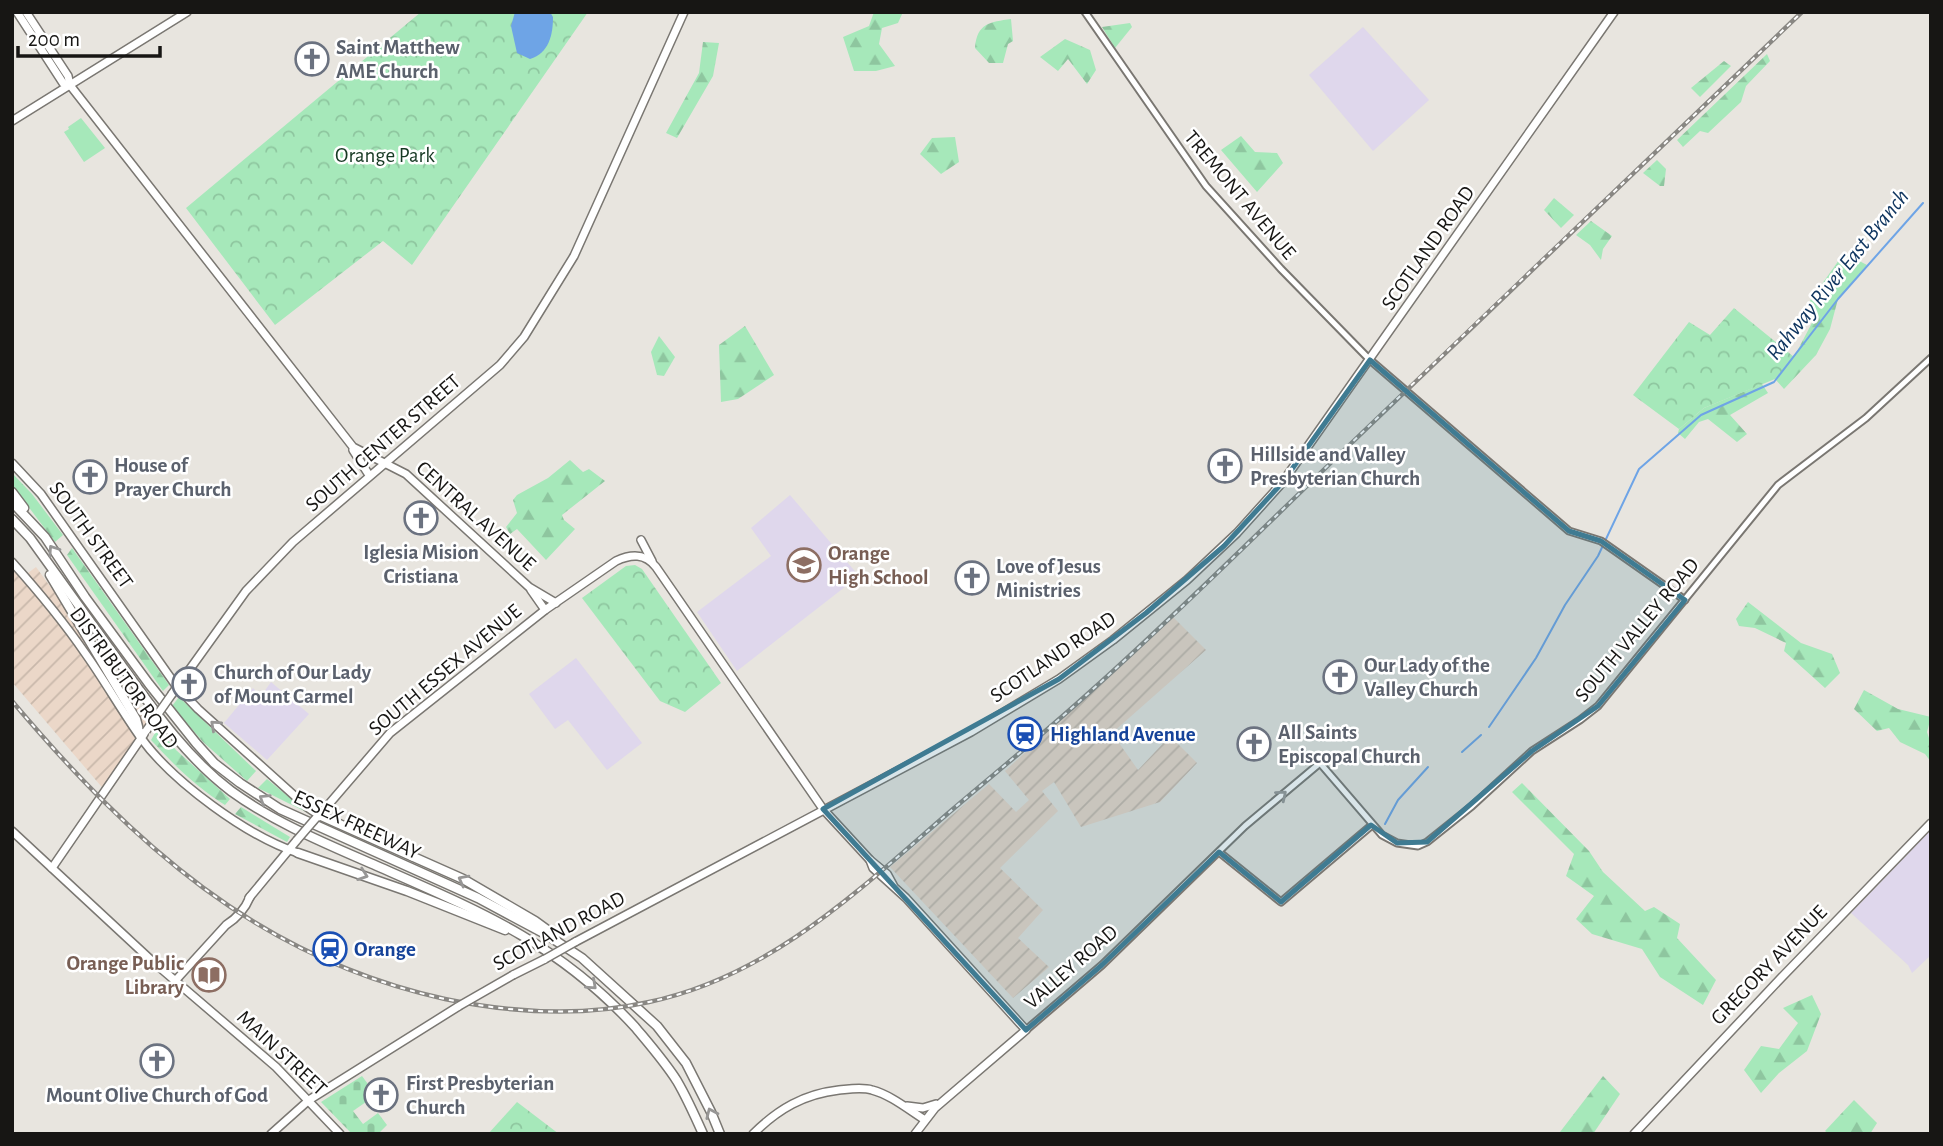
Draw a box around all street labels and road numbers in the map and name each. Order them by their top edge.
street label: TREMONT AVENUE [1180,127,1300,263]
street label: SCOTLAND ROAD [1378,182,1478,314]
street label: SOUTH CENTER STREET [302,370,464,516]
street label: CENTRAL AVENUE [412,457,540,575]
street label: SOUTH STREET [45,478,137,592]
street label: SOUTH VALLEY ROAD [1571,554,1703,706]
street label: SOUTH ESSEX AVENUE [365,600,525,740]
street label: DISTRIBUTOR ROAD [66,604,182,752]
street label: SCOTLAND ROAD [987,607,1119,707]
street label: ESSEX FREEWAY [290,786,424,864]
street label: SCOTLAND ROAD [490,887,628,975]
street label: GREGORY AVENUE [1707,901,1831,1029]
street label: VALLEY ROAD [1020,921,1122,1013]
street label: MAIN STREET [233,1006,331,1100]

